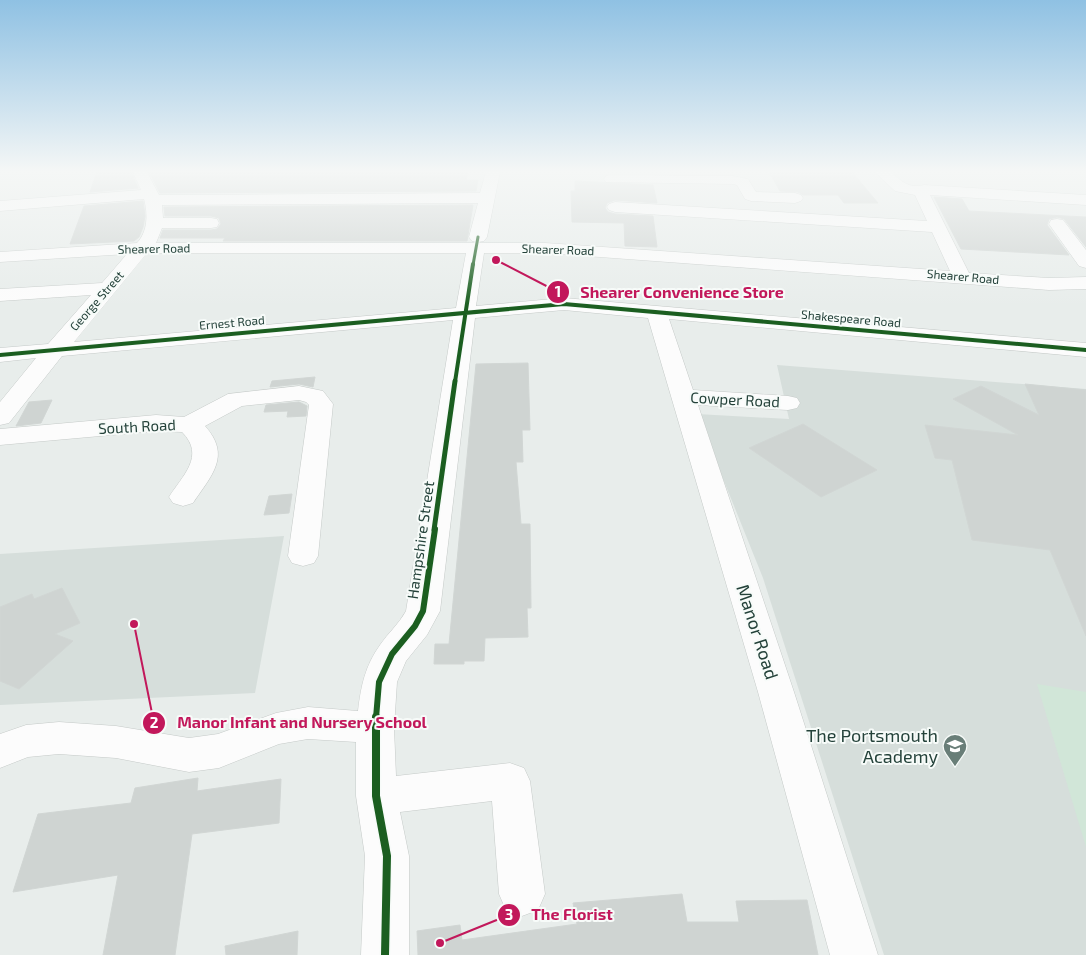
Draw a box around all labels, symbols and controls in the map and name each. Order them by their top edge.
street label: Shearer Road [118,240,190,256]
street label: Shearer Road [521,241,595,257]
street label: Shearer Road [926,266,1000,286]
street label: George Street [66,267,126,333]
callout: Shearer Convenience Store [546,277,794,308]
text: 1 [555,282,561,300]
text: Shearer Convenience Store [580,282,784,301]
street label: Shakespeare Road [801,307,902,329]
street label: Ernest Road [198,312,265,332]
street label: Cowper Road [690,388,780,410]
street label: South Road [98,415,176,437]
street label: Hampshire Street [403,479,437,600]
street label: Manor Road [732,581,784,682]
callout: Manor Infant and Nursery School [142,707,437,738]
text: Manor Infant and Nursery School [177,712,428,732]
text: 2 [150,713,159,731]
place label: The Portsmouth Academy [806,724,938,767]
school or university icon: The Portsmouth Academy [942,733,968,767]
callout: The Florist [496,899,623,930]
text: The Florist [531,904,613,923]
text: 3 [505,905,513,923]

